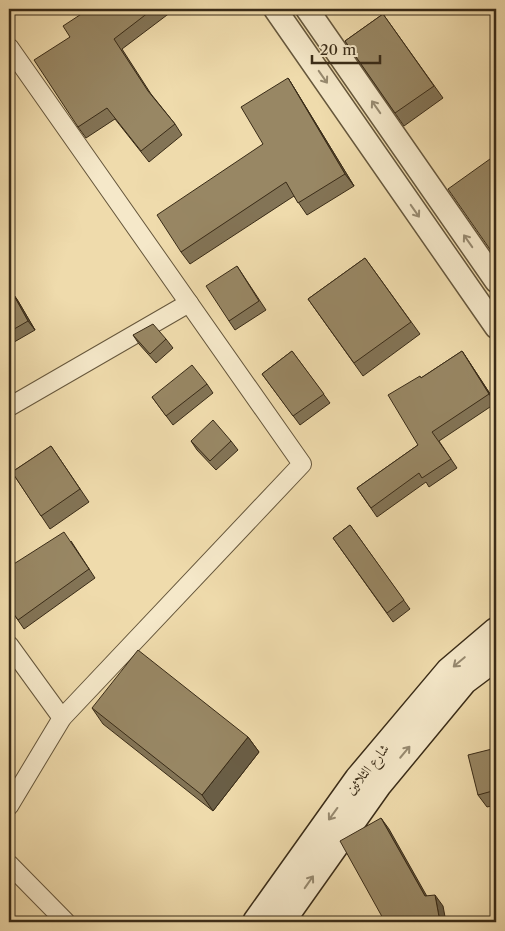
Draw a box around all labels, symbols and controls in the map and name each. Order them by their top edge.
scale bar [312,32,380,64]
text: 20 m [320,40,356,59]
one-way arrow [318,70,328,84]
one-way arrow [371,100,381,114]
one-way arrow [410,204,420,218]
one-way arrow [463,234,473,248]
one-way arrow [453,657,466,668]
street label: شارع الثلاثين [341,740,395,800]
one-way arrow [400,746,411,759]
one-way arrow [328,807,338,821]
one-way arrow [304,876,314,890]

